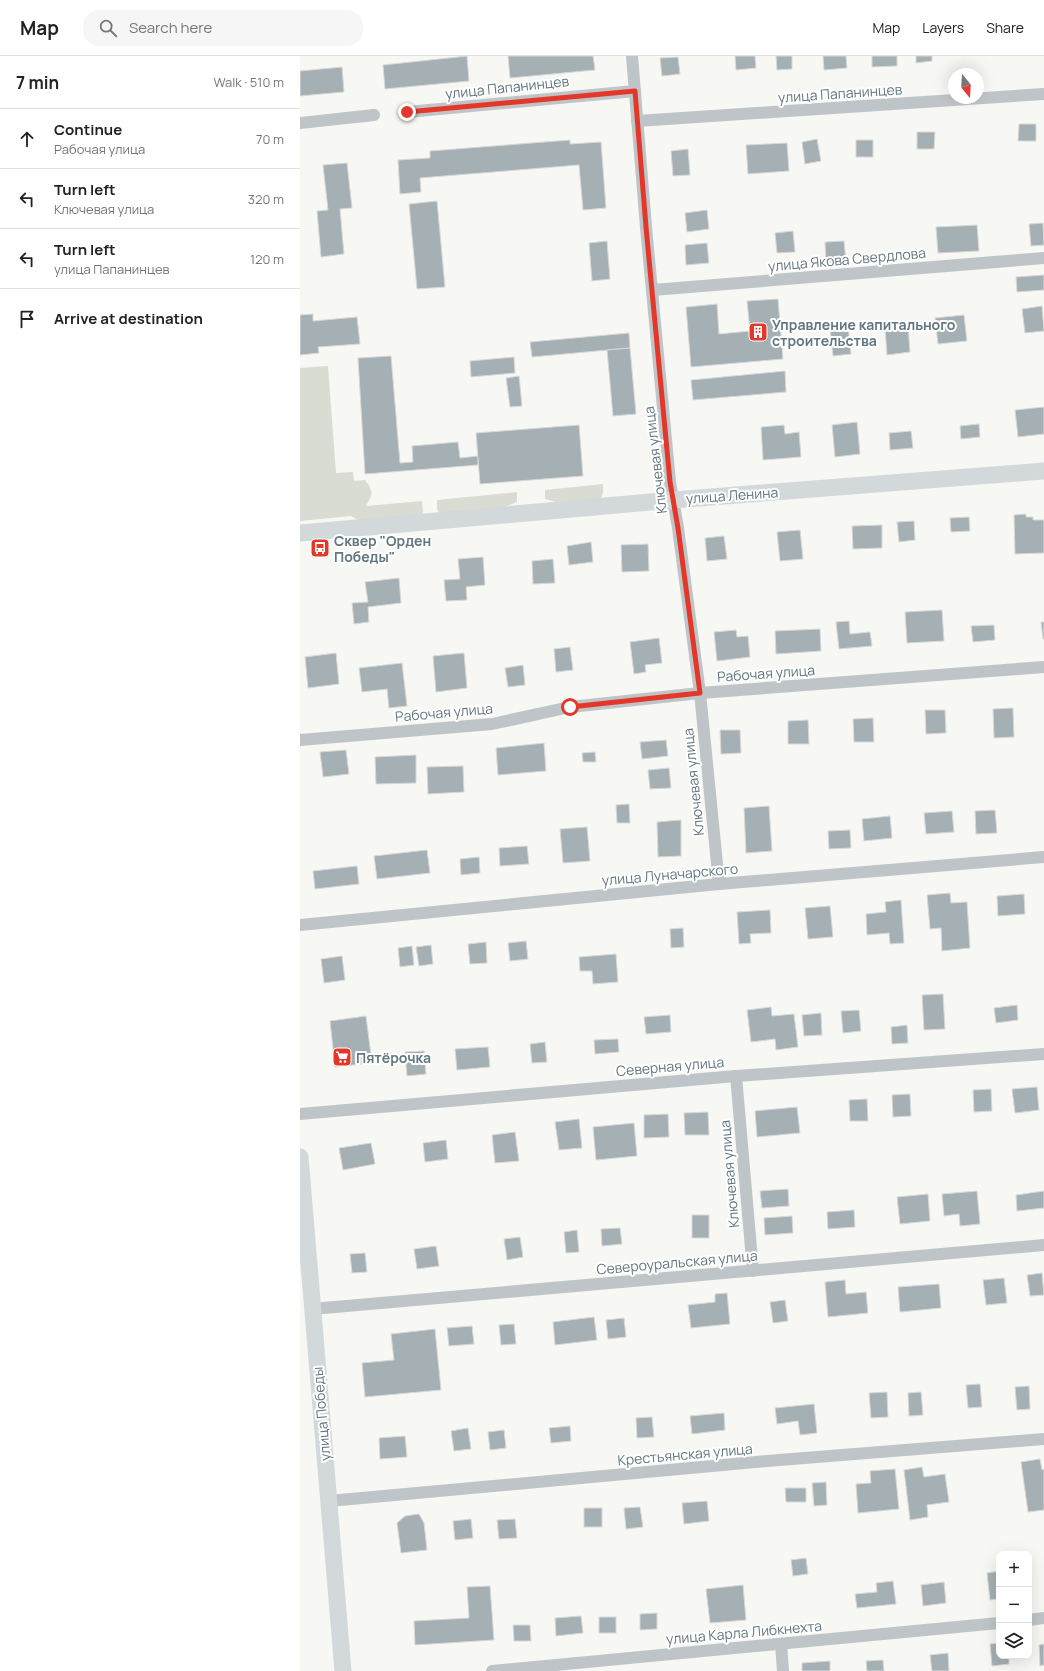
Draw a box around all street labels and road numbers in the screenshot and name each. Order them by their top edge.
street label: улица Папанинцев [444,71,570,103]
street label: улица Папанинцев [777,79,903,107]
street label: улица Якова Свердлова [767,243,927,275]
street label: Ключевая улица [639,405,671,515]
street label: улица Ленина [685,482,779,508]
street label: Рабочая улица [716,660,816,686]
street label: Рабочая улица [394,698,494,726]
street label: Ключевая улица [678,727,708,837]
street label: улица Луначарского [601,859,739,889]
street label: Северная улица [615,1052,725,1080]
street label: Ключевая улица [715,1119,743,1229]
street label: Североуральская улица [596,1245,758,1279]
street label: улица Победы [307,1366,335,1462]
street label: Крестьянская улица [617,1439,753,1469]
street label: улица Карла Либкнехта [665,1616,823,1648]

